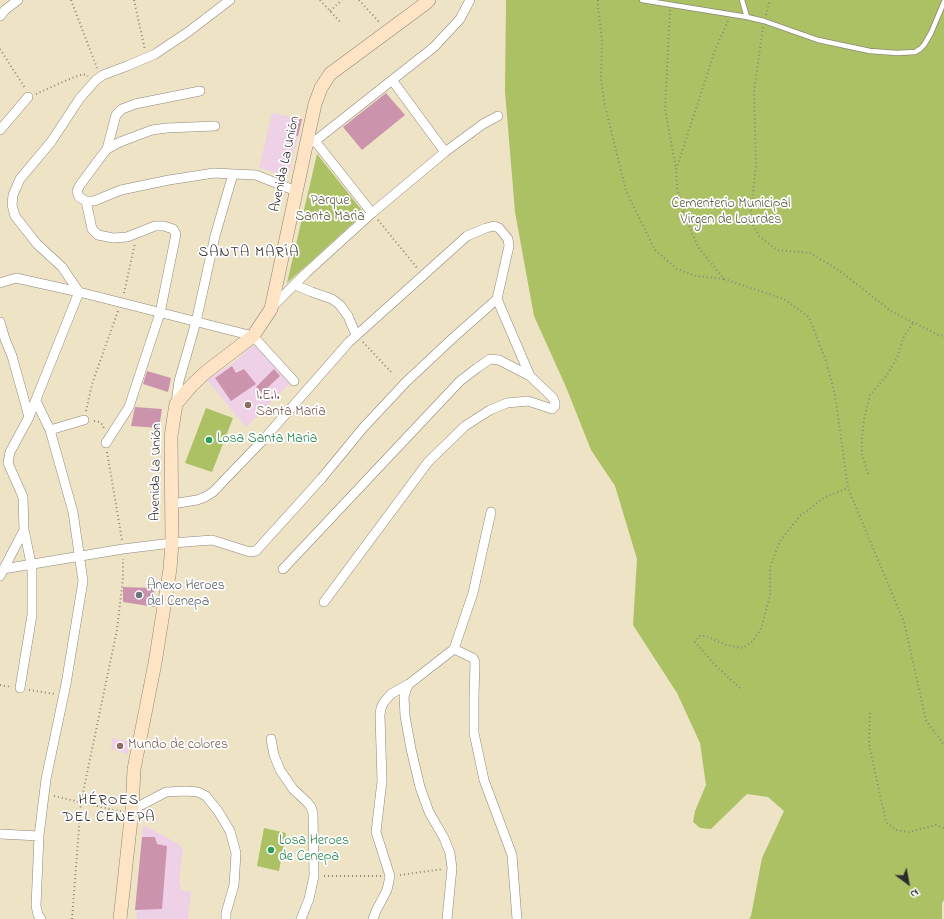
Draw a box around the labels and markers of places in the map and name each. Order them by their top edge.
place label: I.E.I. Santa María [256,389,326,422]
marker: I.E.I. Santa María [243,400,253,410]
place label: Losa Santa Maria [217,432,317,448]
marker: Losa Santa Maria [204,435,214,445]
place label: Anexo Heroes del Cenepa [147,579,225,612]
marker: Anexo Heroes del Cenepa [134,590,144,600]
place label: Mundo de colores [128,738,228,754]
marker: Mundo de colores [115,741,125,751]
place label: Losa Heroes de Cenepa [279,834,349,866]
marker: Losa Heroes de Cenepa [266,845,276,855]

